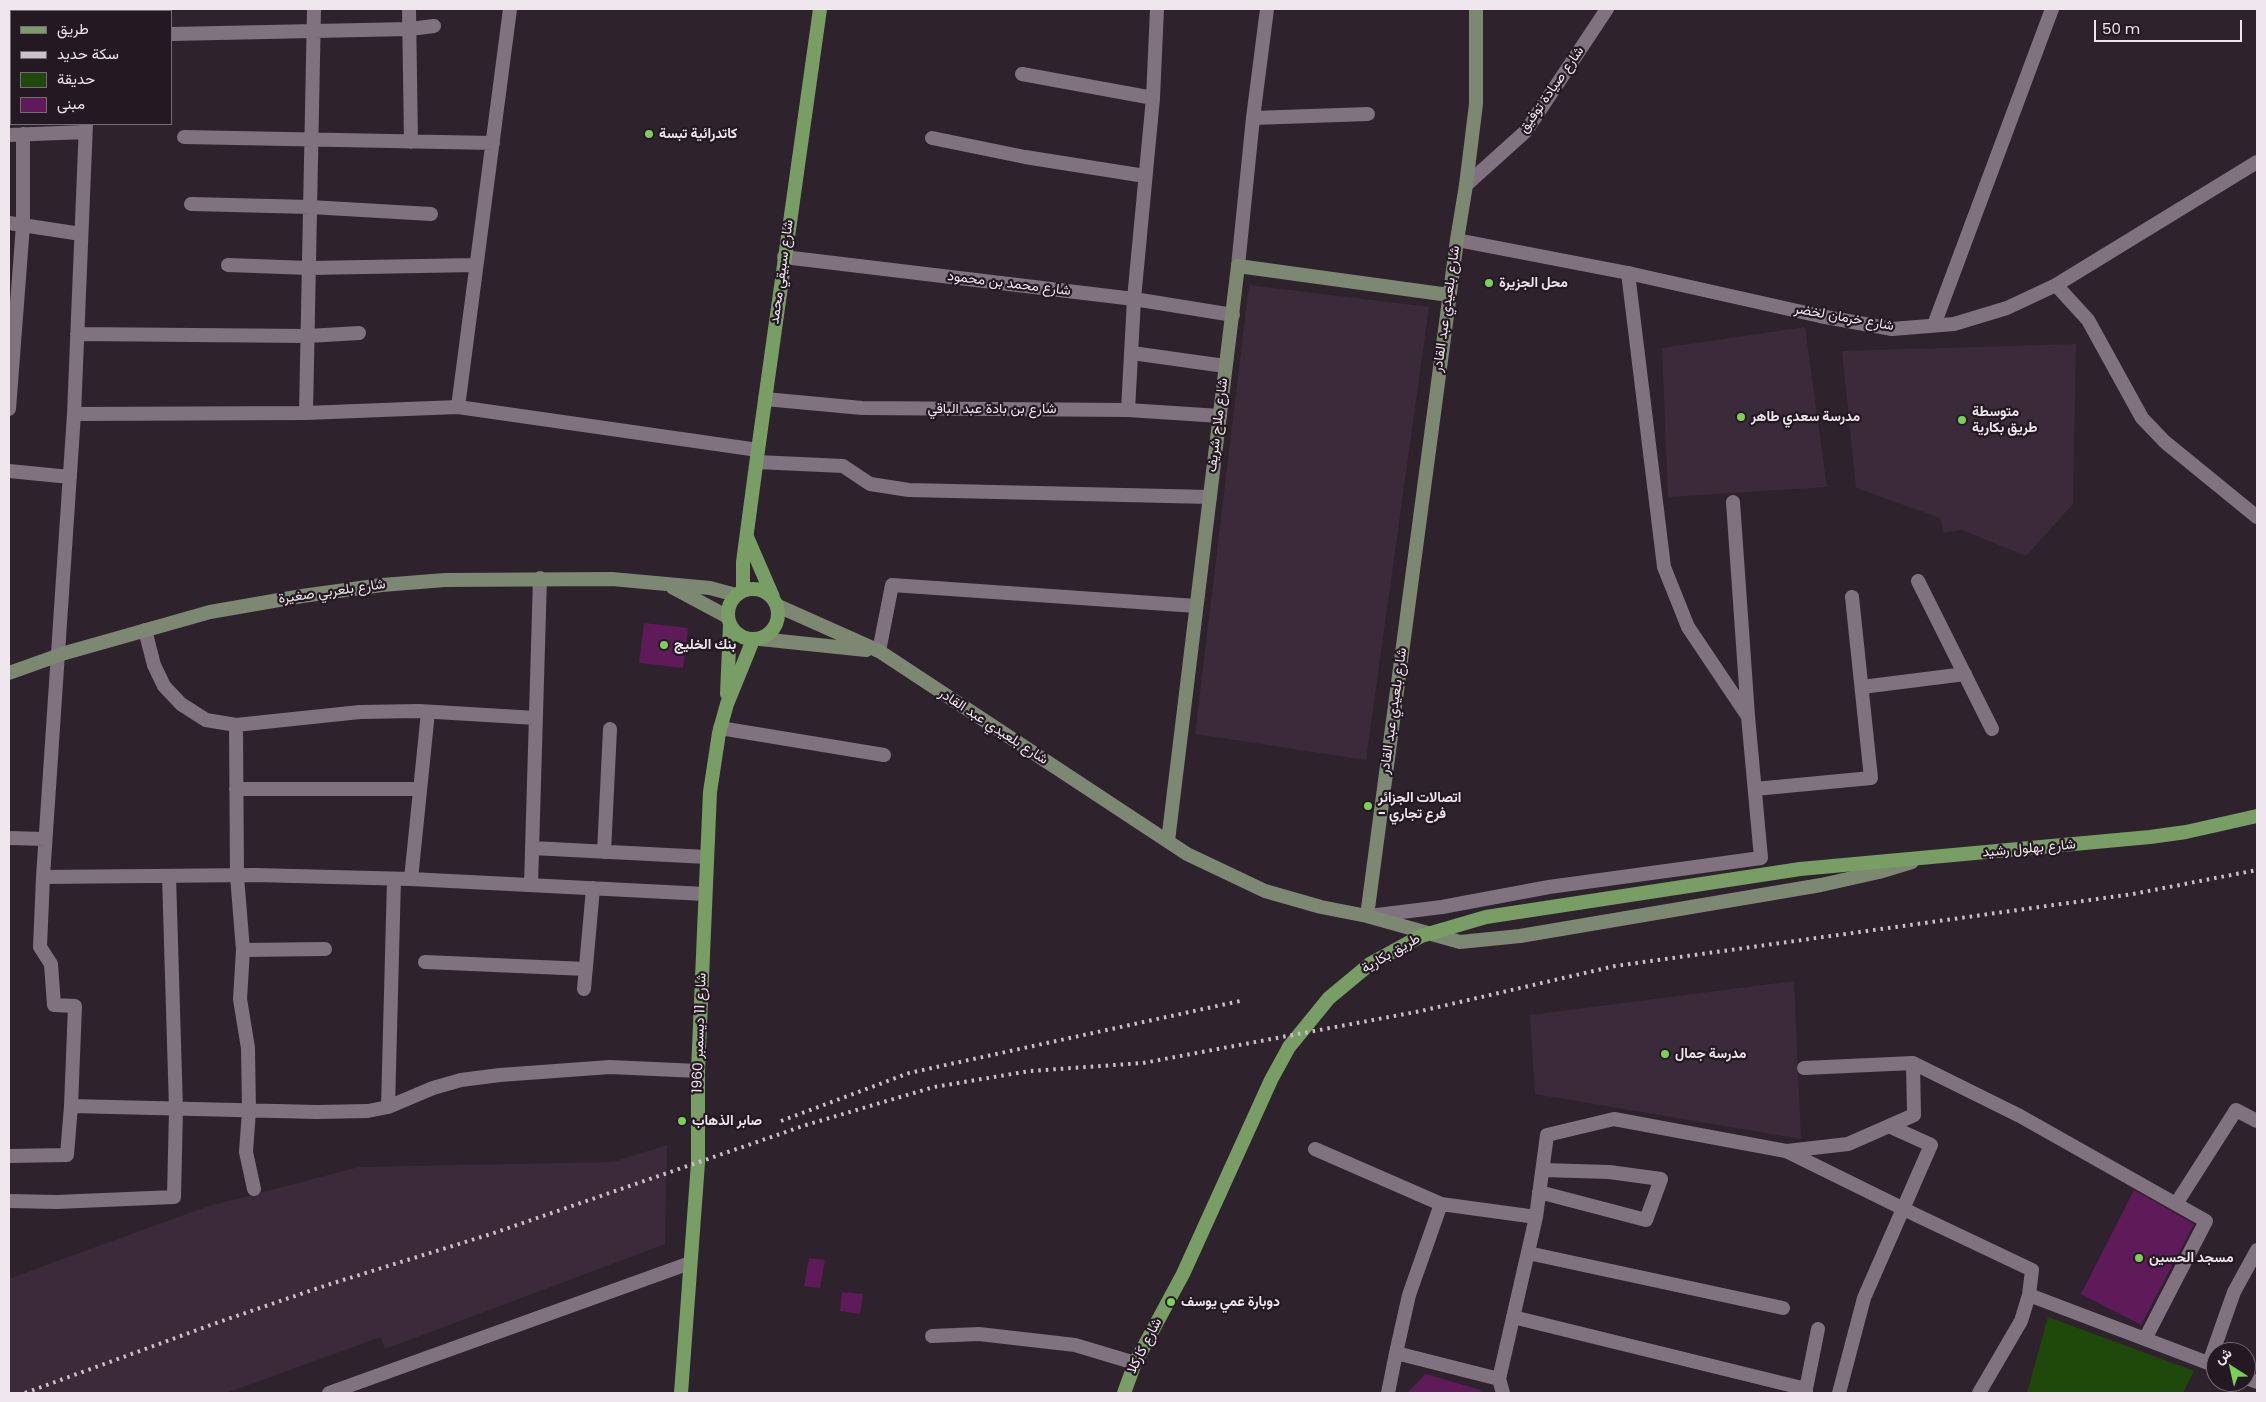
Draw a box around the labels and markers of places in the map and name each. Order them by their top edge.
place label: كاتدرائية تبسة [659,126,737,142]
marker: كاتدرائية تبسة [643,128,655,140]
place label: محل الجزيرة [1499,275,1568,291]
marker: محل الجزيرة [1483,277,1495,289]
place label: متوسطة طريق بكارية [1972,404,2037,437]
place label: مدرسة سعدي طاهر [1751,409,1860,425]
marker: مدرسة سعدي طاهر [1735,411,1747,423]
marker: متوسطة طريق بكارية [1956,414,1968,426]
place label: بنك الخليج [674,637,736,653]
marker: بنك الخليج [658,639,670,651]
place label: اتصالات الجزائر - فرع تجاري [1378,790,1461,822]
marker: اتصالات الجزائر - فرع تجاري [1362,800,1374,812]
place label: مدرسة جمال [1675,1046,1746,1062]
marker: مدرسة جمال [1659,1048,1671,1060]
place label: صابر الذهاب [692,1113,762,1129]
marker: صابر الذهاب [676,1115,688,1127]
place label: مسجد الحسين [2149,1250,2234,1266]
marker: مسجد الحسين [2133,1252,2145,1264]
place label: دوبارة عمي يوسف [1181,1294,1280,1310]
marker: دوبارة عمي يوسف [1165,1296,1177,1308]

